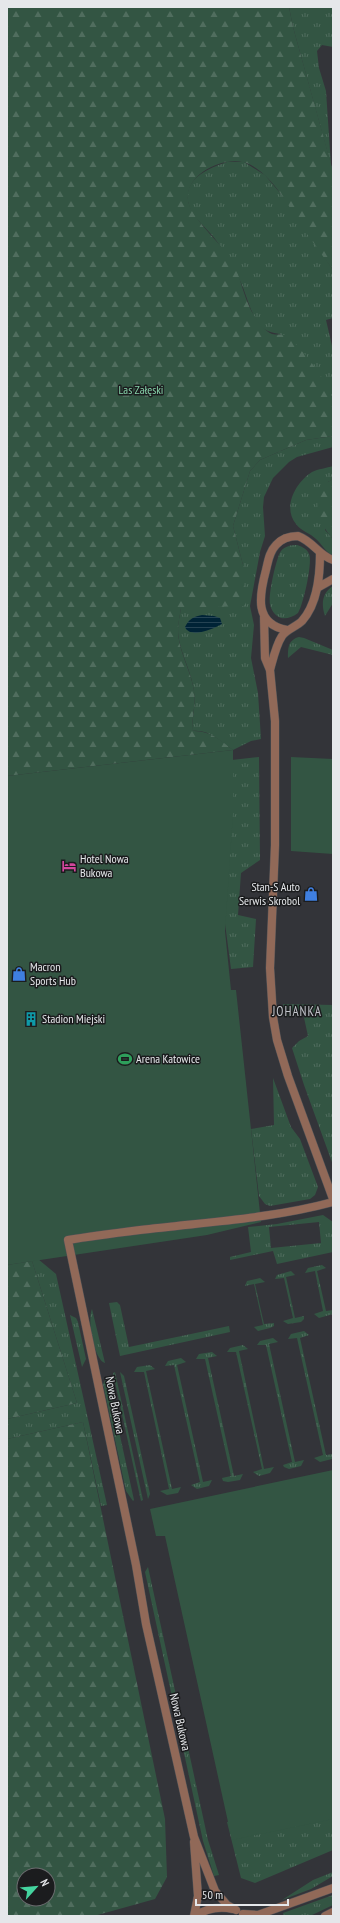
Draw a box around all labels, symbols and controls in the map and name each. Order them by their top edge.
park label: Las Załęski [119,382,163,397]
place label: Hotel Nowa Bukowa [80,851,129,880]
hotel icon: Hotel Nowa Bukowa [61,858,77,874]
place label: Stan-S Auto Serwis Skrobol [239,879,300,908]
shop icon: Stan-S Auto Serwis Skrobol [303,886,319,902]
place label: Macron Sports Hub [30,959,76,988]
shop icon: Macron Sports Hub [11,966,27,982]
district label: JOHANKA [271,1003,322,1020]
building icon: Stadion Miejski [23,1011,39,1027]
place label: Stadion Miejski [42,1011,105,1026]
sports icon: Arena Katowice [117,1051,133,1067]
place label: Arena Katowice [136,1051,200,1066]
street label: Nowa Bukowa [103,1375,128,1435]
street label: Nowa Bukowa [167,1692,194,1752]
north arrow [16,1867,56,1907]
text: N [37,1877,53,1888]
scale bar [196,1881,288,1907]
text: 50 m [202,1887,223,1902]

